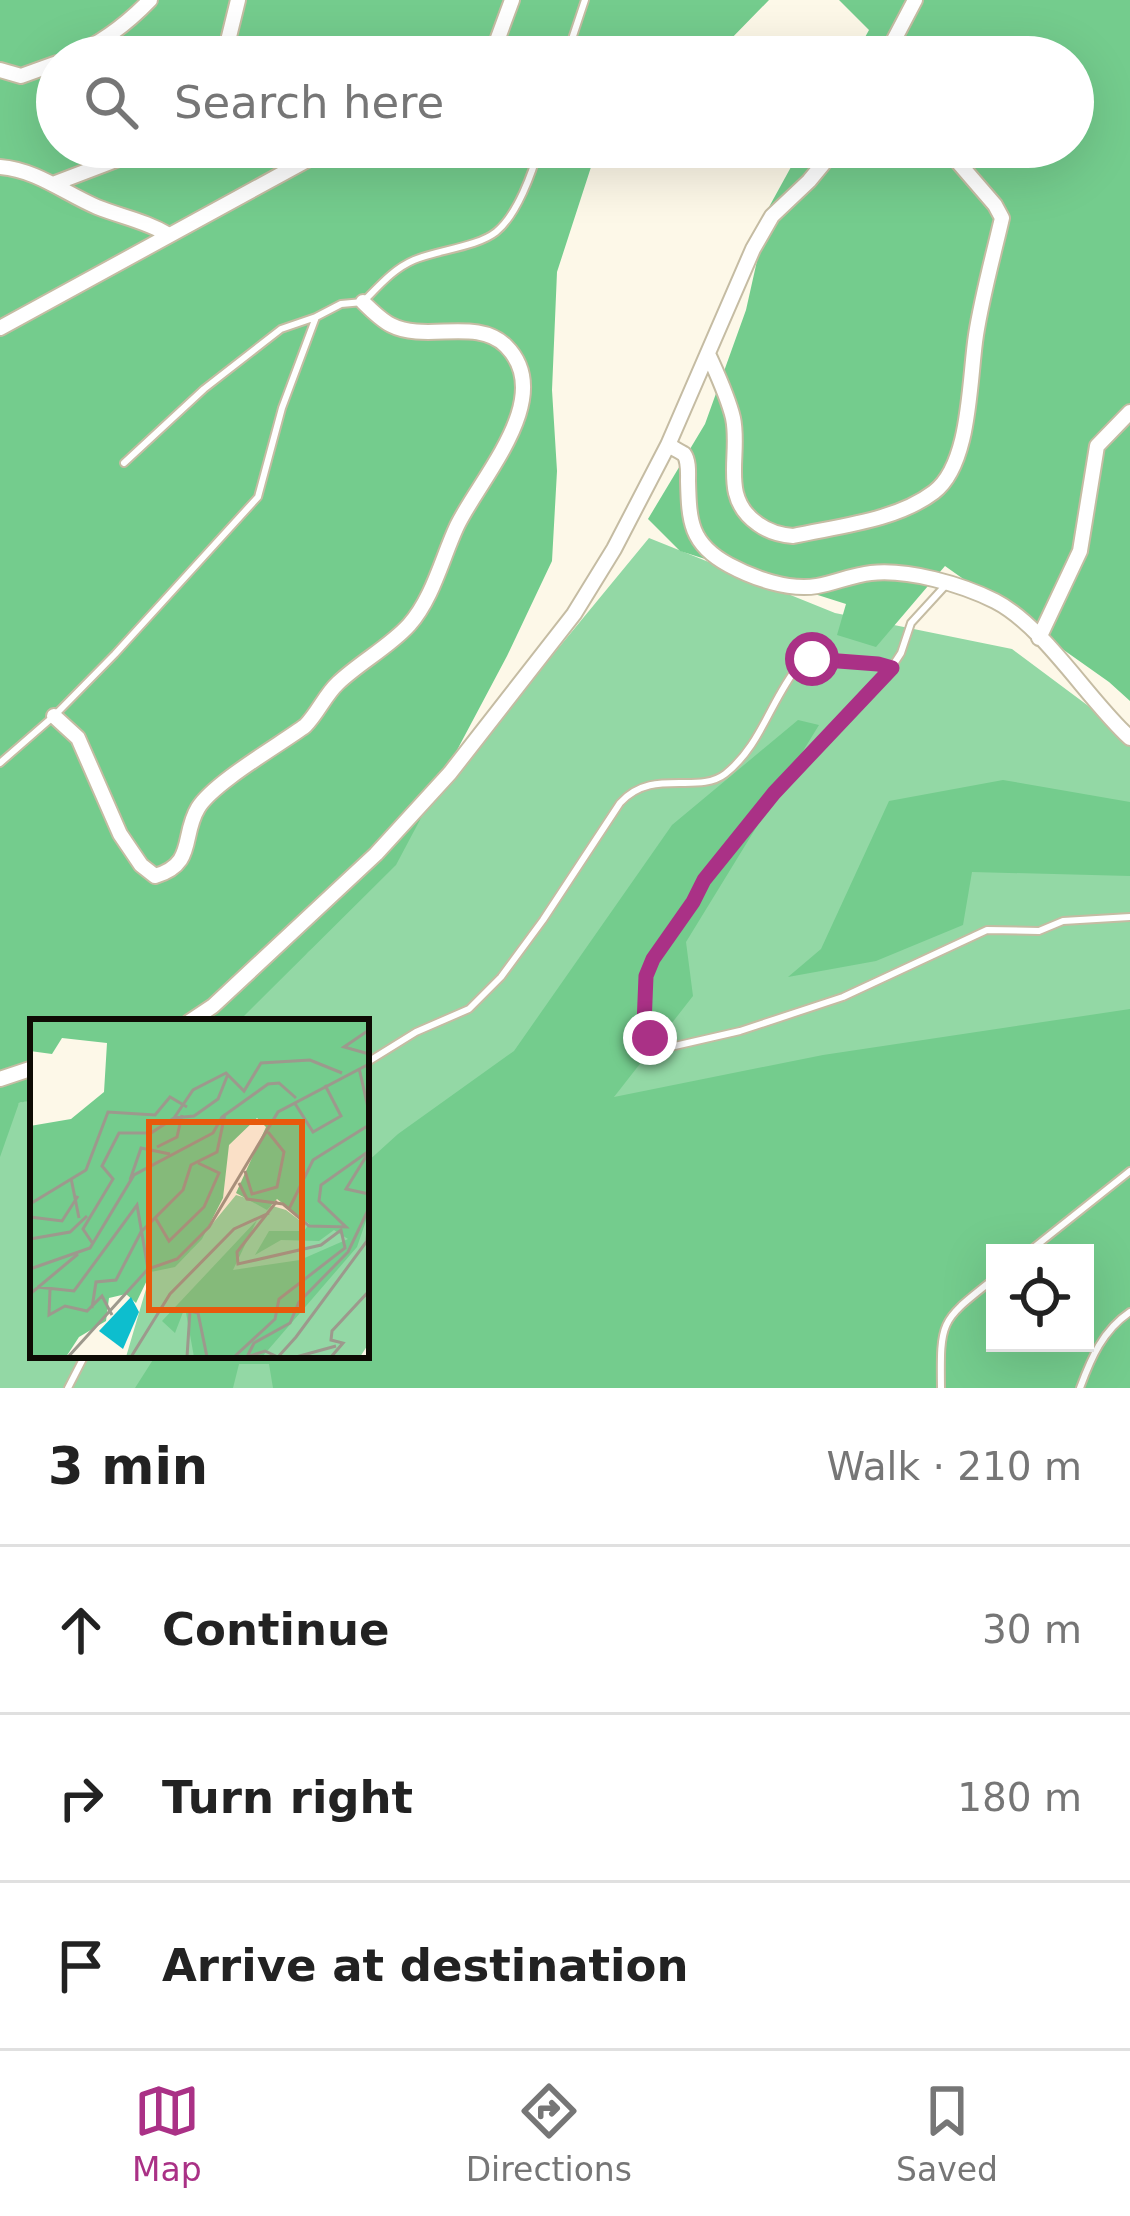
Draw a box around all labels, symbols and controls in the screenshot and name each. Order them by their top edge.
search box [36,36,1094,168]
icon: search [78,69,144,135]
text: Search here [174,76,444,129]
route start [785,632,839,686]
route end [623,1011,677,1065]
inset map [30,1019,369,1358]
map controls [986,1244,1094,1352]
button: locate [986,1244,1094,1352]
text: 3 min [48,1437,208,1496]
text: Walk · 210 m [827,1444,1082,1489]
icon: ahead [48,1597,114,1663]
text: Continue [162,1603,390,1656]
text: 30 m [982,1607,1082,1652]
icon: right [48,1765,114,1831]
text: Turn right [162,1771,413,1824]
text: 180 m [957,1775,1082,1820]
icon: arrive [48,1933,114,1999]
text: Arrive at destination [162,1939,688,1992]
tab: Map [132,2078,202,2189]
tab: Directions [466,2078,632,2189]
tab: Saved [896,2078,998,2189]

